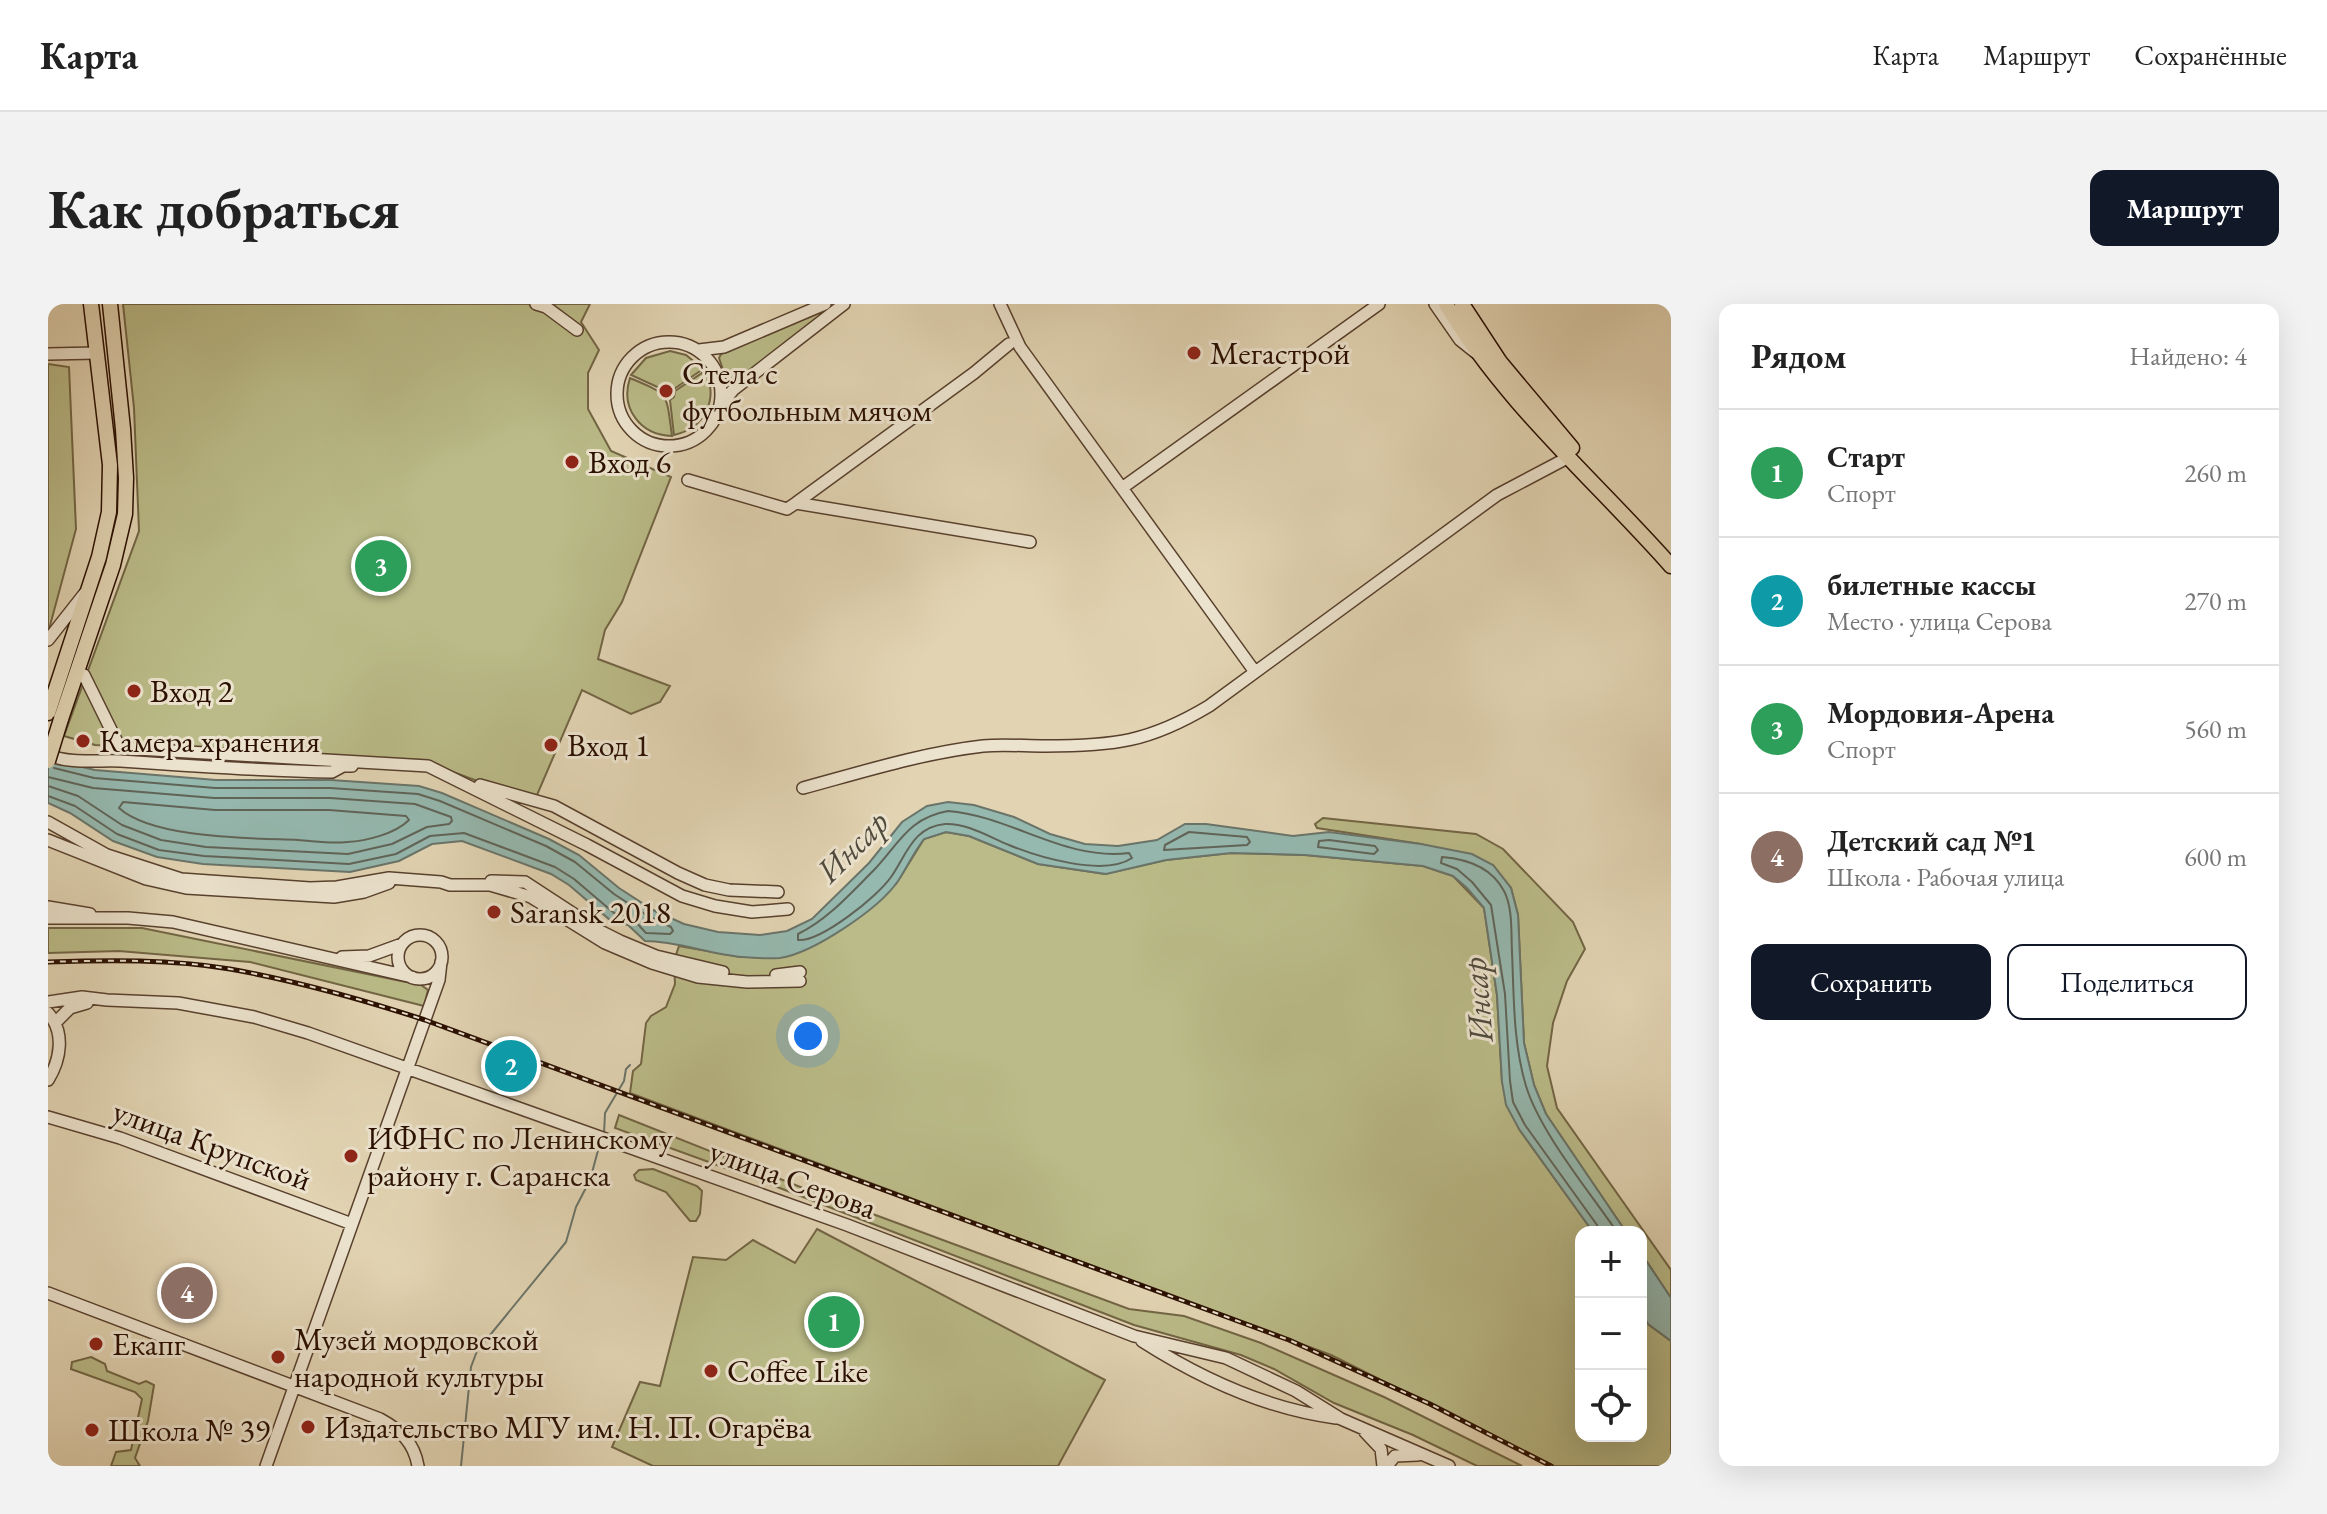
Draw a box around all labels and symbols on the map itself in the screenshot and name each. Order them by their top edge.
place label: Мегастрой [1210,332,1350,374]
marker: Мегастрой [1185,344,1203,362]
place label: Стела с футбольным мячом [682,352,932,431]
marker: Стела с футбольным мячом [657,382,675,400]
place label: Вход 6 [588,441,671,483]
marker: Вход 6 [563,453,581,471]
pin: 3 [355,536,407,596]
place label: Вход 2 [150,670,234,712]
marker: Вход 2 [125,682,143,700]
place label: Камера хранения [99,720,320,762]
place label: Вход 1 [567,724,650,766]
marker: Камера хранения [74,732,92,750]
marker: Вход 1 [542,736,560,754]
water label: Инсар [806,800,898,892]
place label: Saransk 2018 [510,891,671,933]
marker: Saransk 2018 [485,903,503,921]
water label: Инсар [1451,956,1503,1045]
your location [788,1016,828,1056]
pin: 2 [485,1036,537,1096]
street label: улица Крупской [107,1090,317,1200]
place label: ИФНС по Ленинскому району г. Саранска [367,1117,674,1196]
street label: улица Серова [704,1129,883,1229]
marker: ИФНС по Ленинскому району г. Саранска [342,1147,360,1165]
pin: 4 [161,1263,213,1323]
pin: 1 [808,1292,860,1352]
place label: Музей мордовской народной культуры [294,1318,544,1397]
place label: Екапг [112,1323,186,1365]
marker: Екапг [87,1335,105,1353]
marker: Музей мордовской народной культуры [269,1348,287,1366]
place label: Coffee Like [727,1350,868,1392]
marker: Coffee Like [702,1362,720,1380]
place label: Издательство МГУ им. Н. П. Огарёва [324,1406,812,1448]
place label: Школа № 39 [108,1409,270,1451]
marker: Издательство МГУ им. Н. П. Огарёва [299,1418,317,1436]
marker: Школа № 39 [83,1421,101,1439]

